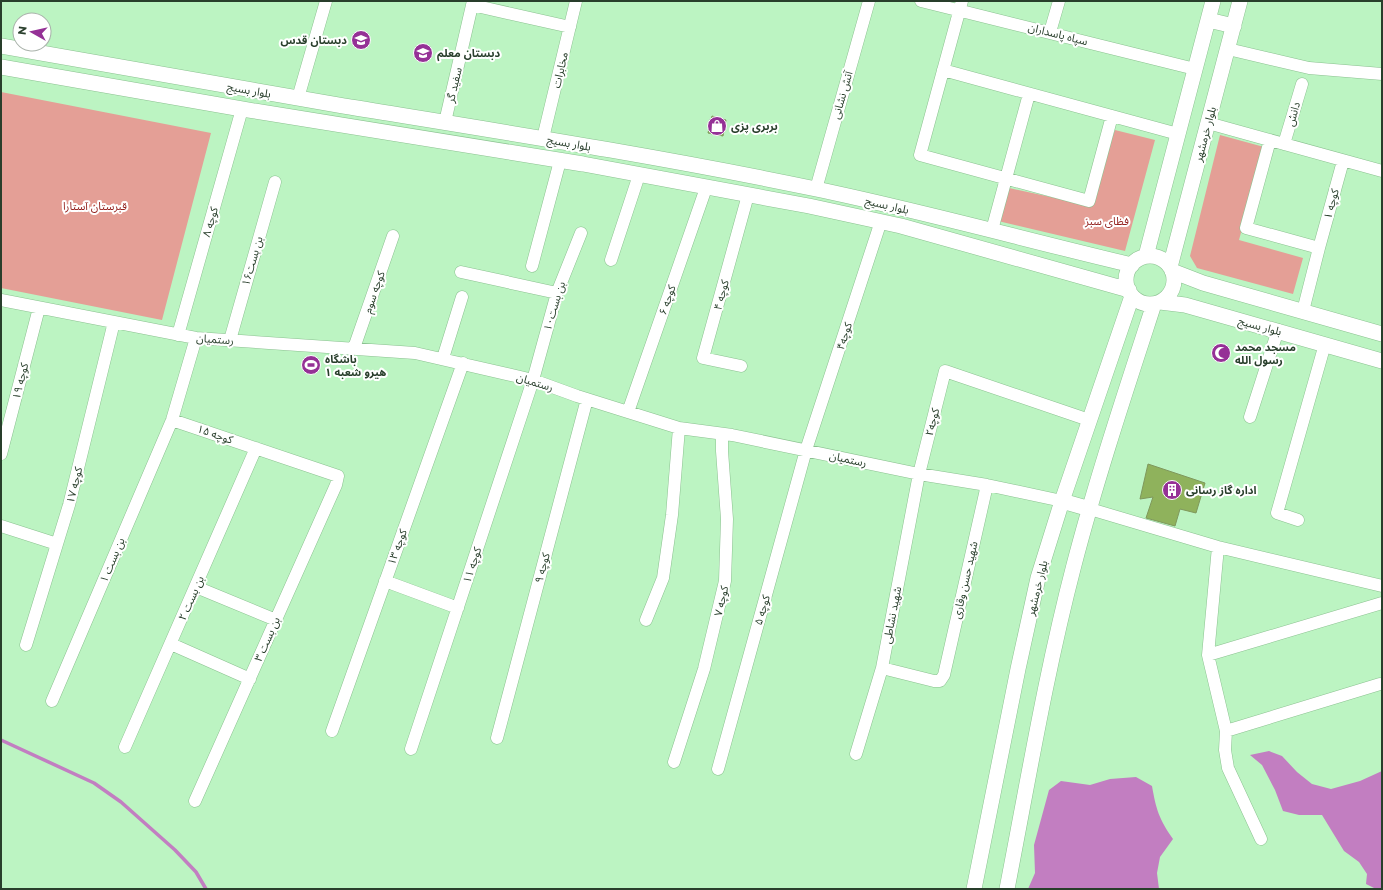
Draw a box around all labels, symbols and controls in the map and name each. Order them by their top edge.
north arrow [12,12,52,52]
street label: سپاه پاسداران [1027,20,1090,49]
text: N [15,25,30,36]
school or university icon: دبستان قدس [350,29,372,51]
place label: دبستان قدس [280,33,347,47]
school or university icon: دبستان معلم [412,42,434,64]
place label: دبستان معلم [437,46,500,62]
street label: مخابرات [549,50,571,89]
street label: سفید گر [443,66,465,105]
street label: آتش نشانی [828,69,856,121]
street label: بلوار بسیج [226,79,272,102]
street label: دانش [1283,100,1303,128]
street label: بلوار خرمشهر [1191,105,1219,164]
shop icon: بربری پزی [706,115,728,137]
place label: بربری پزی [731,119,778,134]
street label: بلوار بسیج [546,132,592,155]
street label: کوچه ۱ [1320,187,1343,221]
street label: بلوار بسیج [863,193,910,218]
park label: قبرستان آستارا [63,199,127,213]
street label: کوچه ۸ [199,205,222,239]
park label: فظای سبز [1084,214,1129,228]
street label: بن بست۱۶ [238,235,266,287]
street label: کوچه سوم [360,269,389,315]
street label: کوچه ۴ [710,278,733,312]
street label: بن بست۱۰ [540,280,568,332]
street label: کوچه ۶ [655,283,680,317]
street label: بلوار بسیج [1236,313,1283,340]
street label: کوچه۴ [833,320,856,352]
street label: رستمیان [196,331,234,347]
place label: مسجد محمد رسول الله [1235,340,1296,367]
mosque icon: مسجد محمد رسول الله [1210,342,1232,364]
place label: باشگاه هیرو شعبه ۱ [325,352,386,379]
sports icon: باشگاه هیرو شعبه ۱ [300,354,322,376]
street label: کوچه ۱۹ [9,361,32,401]
street label: رستمیان [515,370,555,394]
street label: کوچه۲ [922,406,943,437]
street label: کوچه ۱۵ [195,421,235,448]
street label: رستمیان [828,448,868,470]
street label: کوچه ۱۷ [63,465,86,505]
building icon: اداره گاز رسانی [1161,479,1183,501]
place label: اداره گاز رسانی [1186,483,1257,497]
street label: کوچه ۱۳ [384,527,411,567]
street label: بن بست ۱ [96,535,128,585]
street label: شهید حسن وقاری [949,539,981,620]
street label: کوچه ۱۱ [460,545,486,585]
street label: کوچه ۹ [531,551,554,585]
street label: بلوار خرمشهر [1023,559,1051,618]
street label: بن بست ۲ [175,573,207,623]
street label: کوچه ۷ [711,584,732,618]
street label: شهید نشاطی [880,585,905,645]
street label: کوچه ۵ [751,593,774,627]
street label: بن بست ۳ [251,614,283,664]

